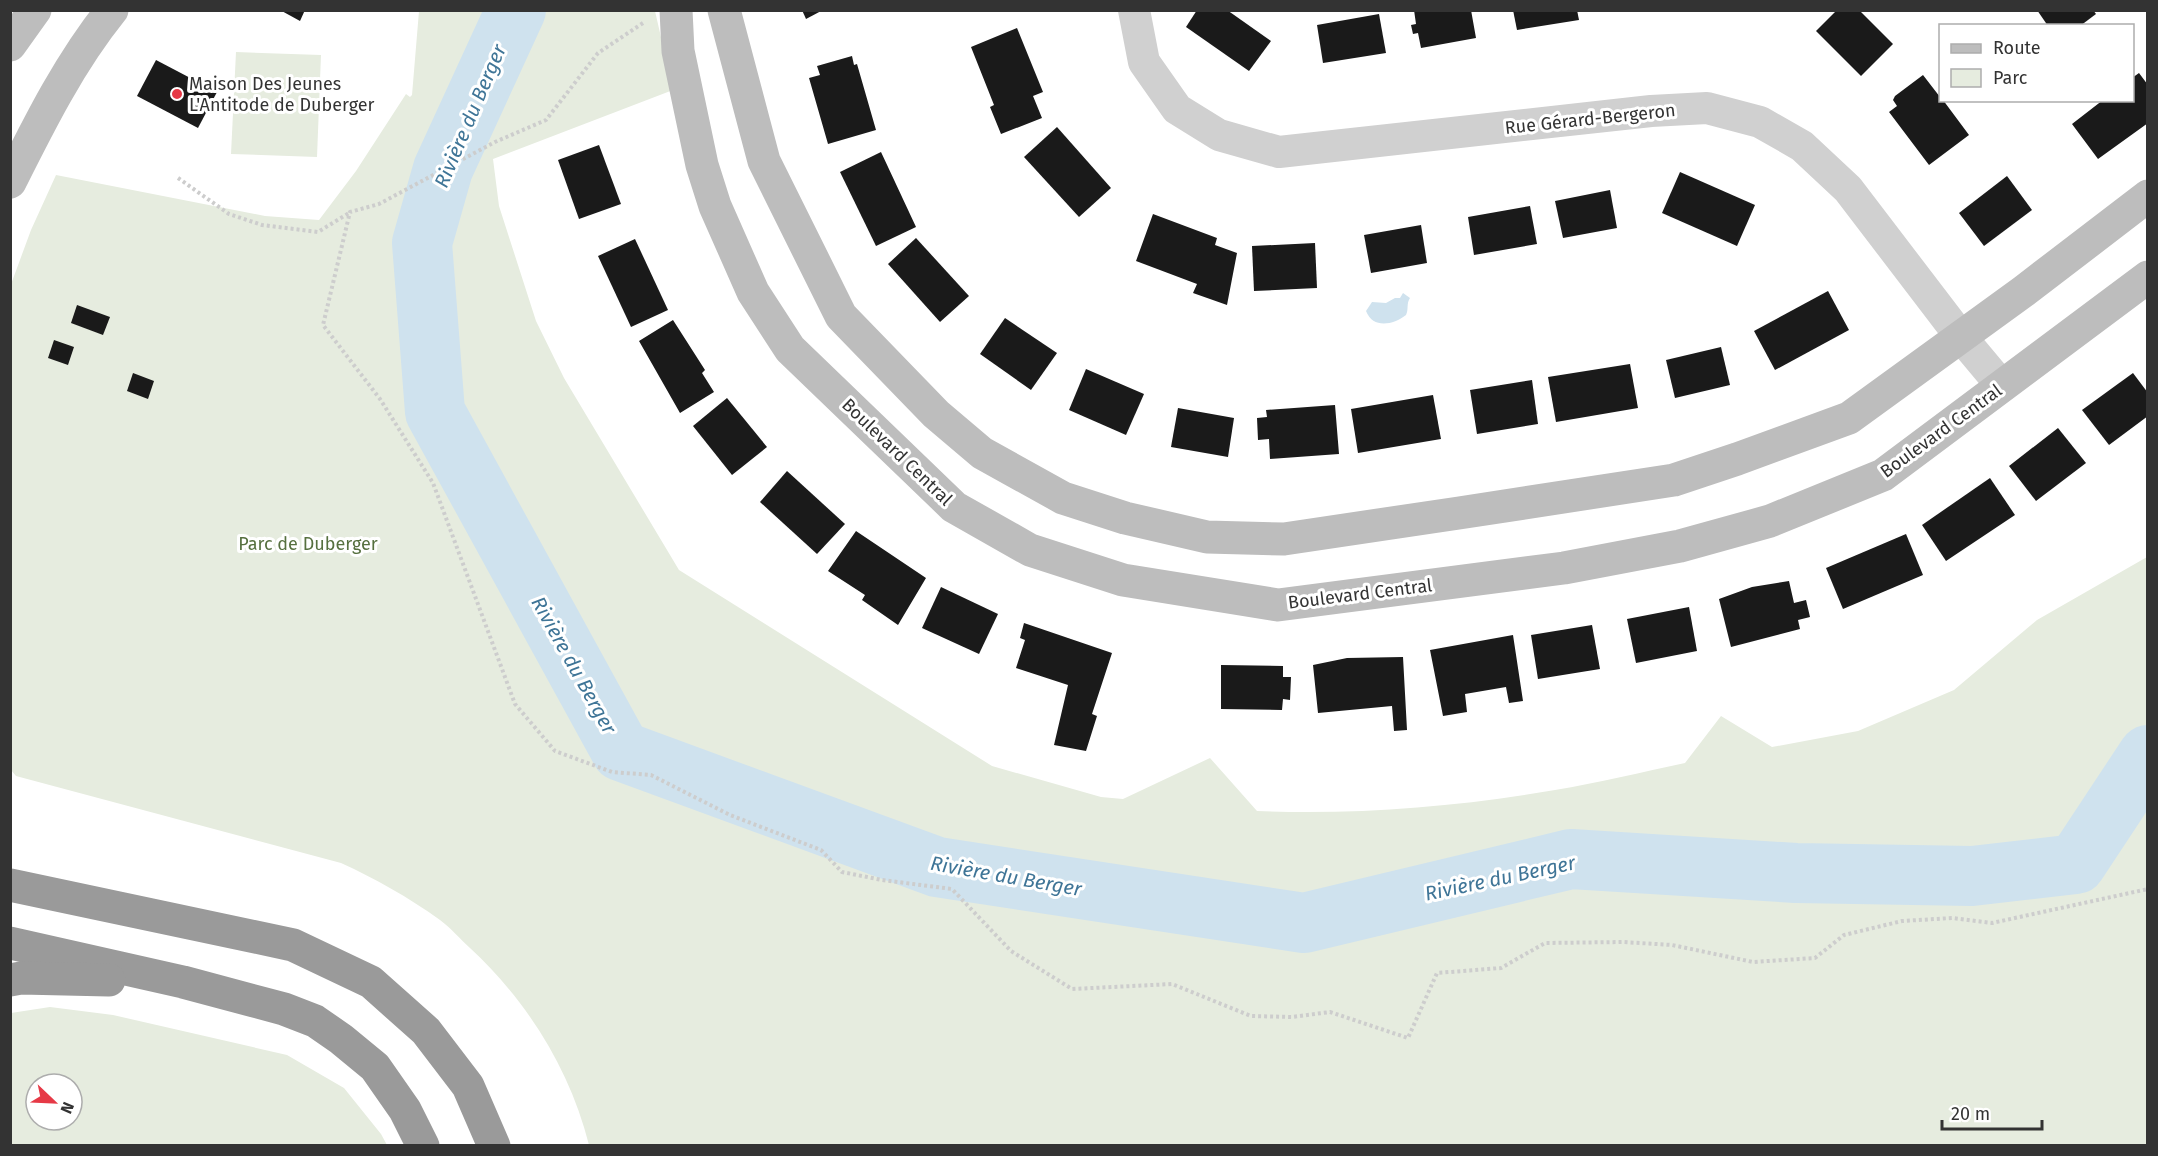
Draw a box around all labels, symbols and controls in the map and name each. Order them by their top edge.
legend [1939,24,2134,102]
text: Route [1993,37,2041,59]
water label: Rivière du Berger [429,40,512,191]
text: Parc [1993,67,2028,89]
place label: Maison Des Jeunes L'Antitode de Duberger [189,73,375,116]
marker: Maison Des Jeunes L'Antitode de Duberger [170,87,184,101]
street label: Rue Gérard-Bergeron [1504,99,1676,139]
street label: Boulevard Central [1876,380,2006,482]
street label: Boulevard Central [837,394,957,510]
park label: Parc de Duberger [238,533,378,555]
street label: Boulevard Central [1287,574,1433,614]
water label: Rivière du Berger [526,592,622,739]
water label: Rivière du Berger [1423,850,1579,906]
water label: Rivière du Berger [929,851,1085,901]
north arrow [24,1072,84,1132]
scale bar [1942,1093,2042,1131]
text: N [57,1099,78,1116]
text: 20 m [1951,1103,1990,1125]

